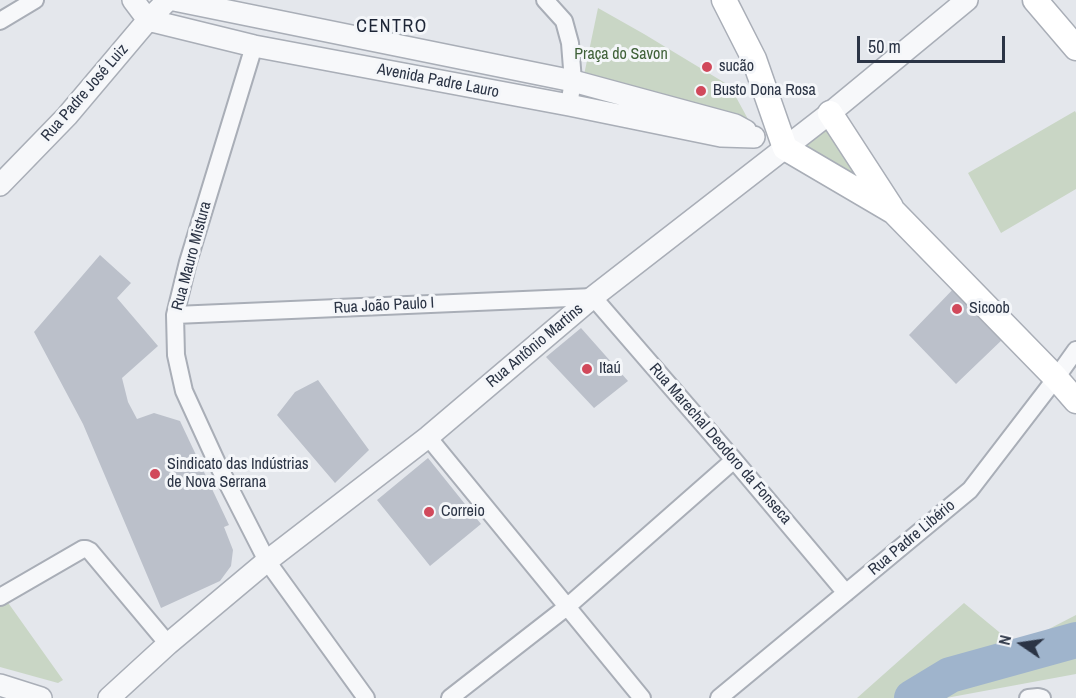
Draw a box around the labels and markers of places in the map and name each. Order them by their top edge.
place label: sucão [719,57,754,77]
marker: sucão [700,60,714,74]
place label: Busto Dona Rosa [713,81,816,101]
marker: Busto Dona Rosa [694,84,708,98]
place label: Sicoob [969,299,1010,319]
marker: Sicoob [950,302,964,316]
place label: Itaú [599,359,621,379]
marker: Itaú [580,362,594,376]
place label: Sindicato das Indústrias de Nova Serrana [167,455,309,493]
marker: Sindicato das Indústrias de Nova Serrana [148,467,162,481]
place label: Correio [441,502,485,522]
marker: Correio [422,505,436,519]

